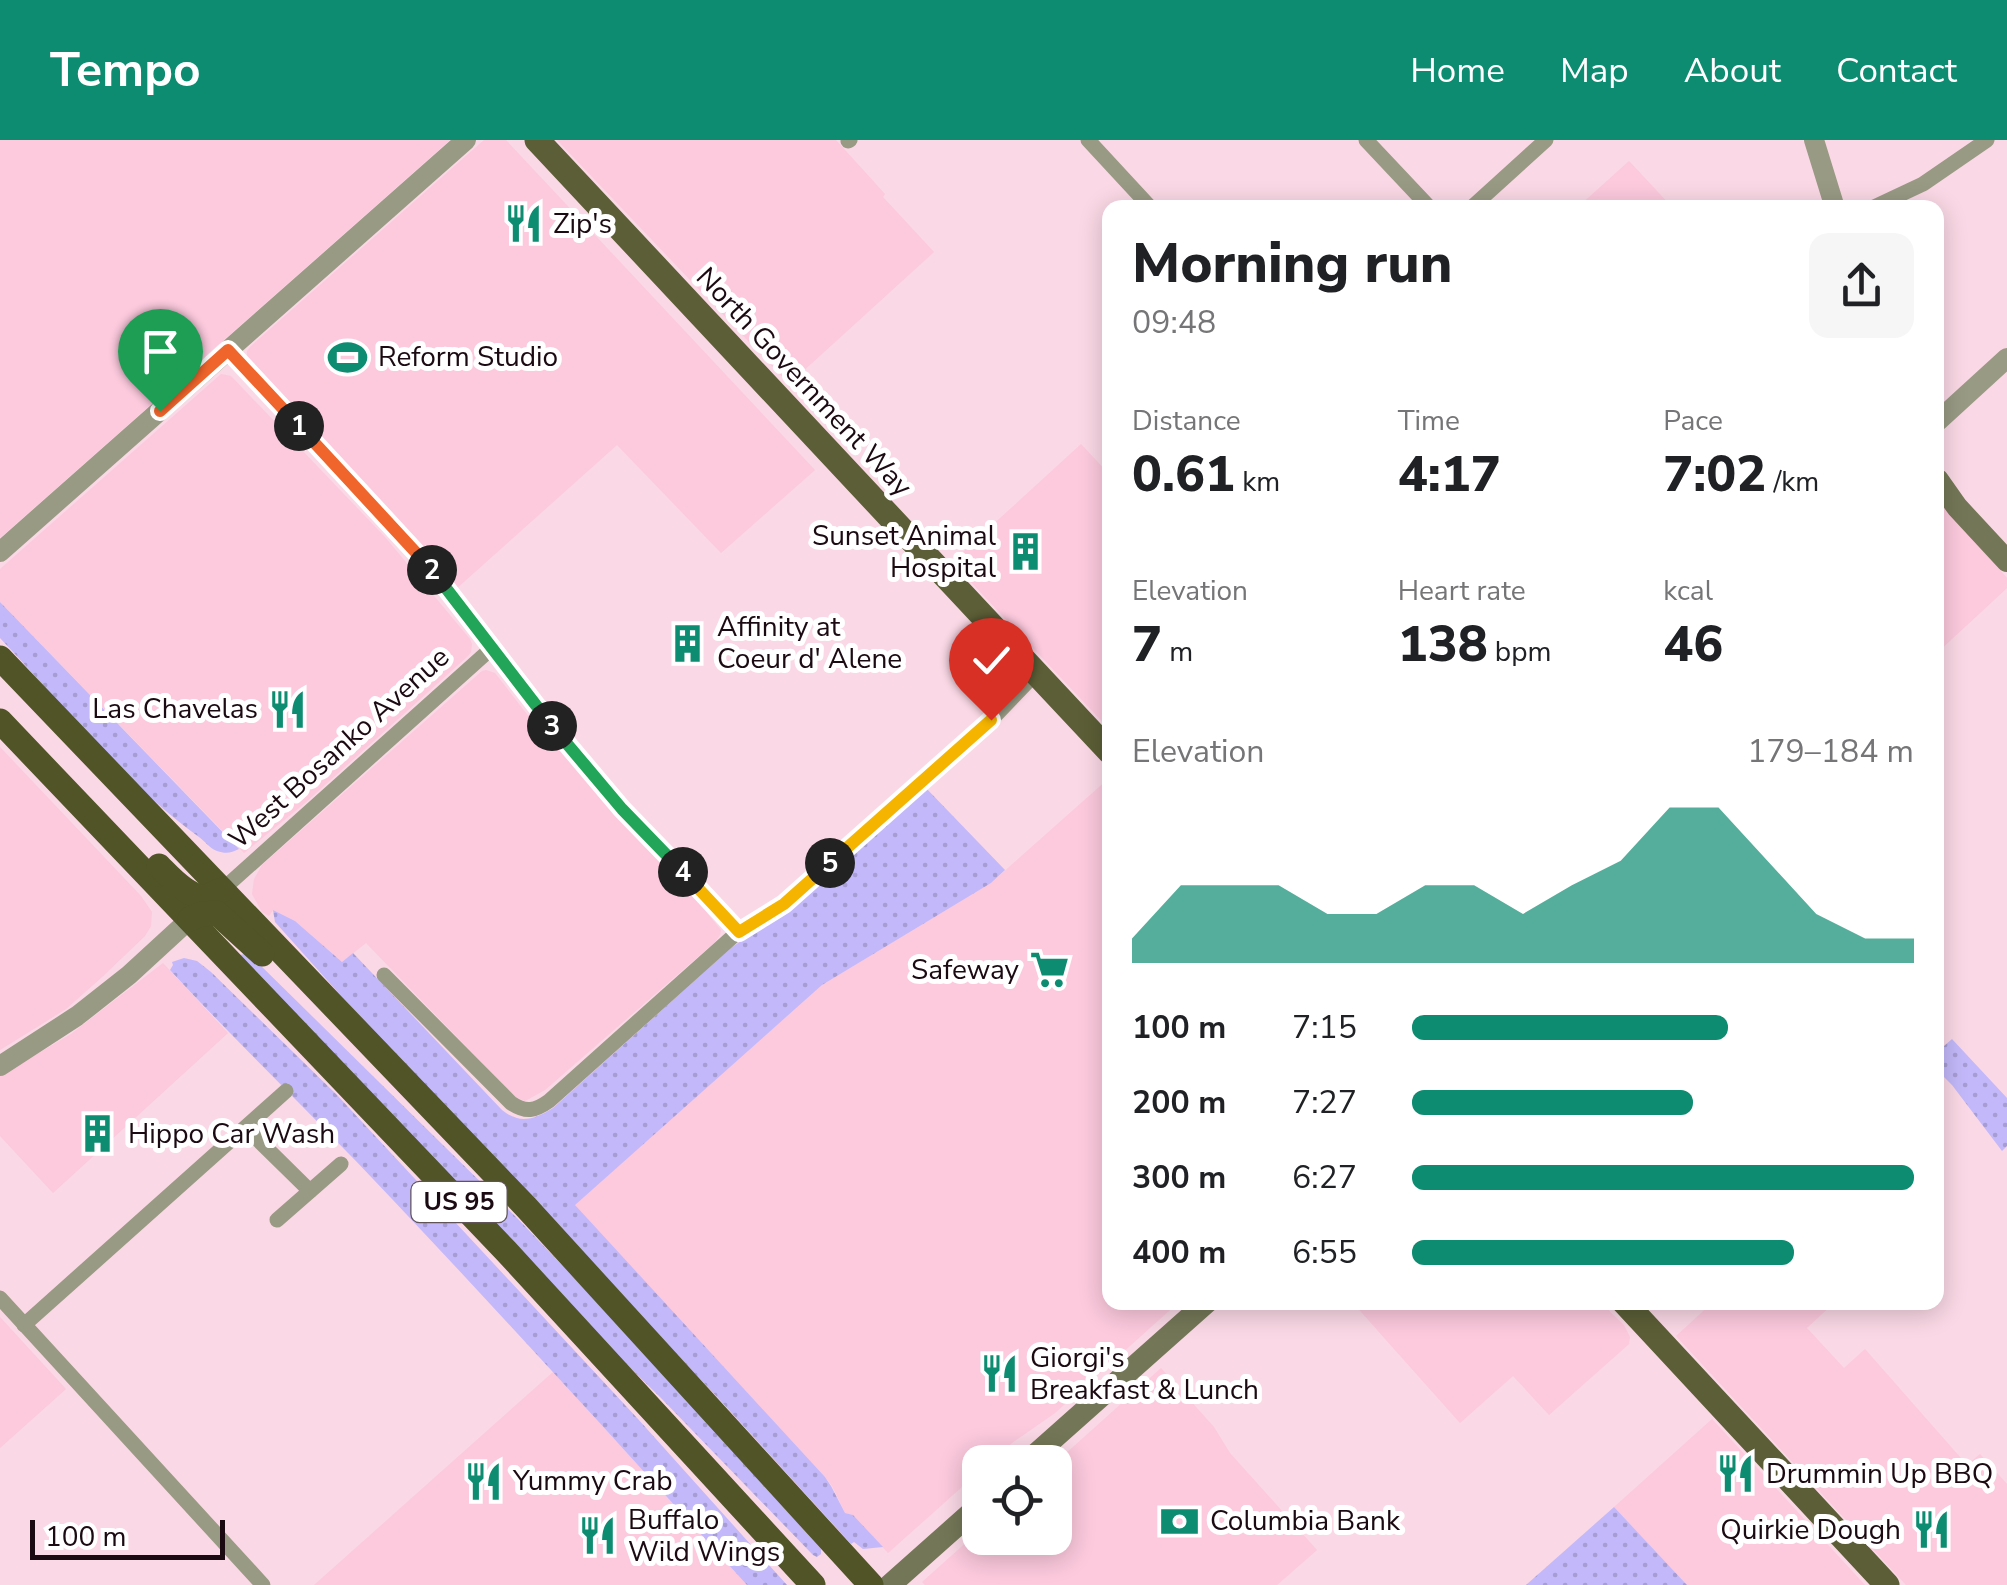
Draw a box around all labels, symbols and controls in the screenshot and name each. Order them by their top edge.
text: Tempo [50,37,201,103]
text: Home [1410,47,1505,94]
text: Map [1560,47,1629,94]
text: About [1684,47,1781,94]
text: Contact [1836,47,1957,94]
restaurant icon: Zip's [502,203,544,245]
place label: Zip's [553,205,612,243]
text: Morning run [1132,226,1452,301]
button: share [1809,233,1914,338]
street label: North Government Way [688,259,921,505]
text: 09:48 [1132,301,1216,344]
pin [118,309,203,412]
icon: arrive [133,324,188,379]
sports icon: Reform Studio [327,336,369,378]
place label: Reform Studio [378,338,558,376]
pin: 1 [274,401,324,451]
text: Distance [1132,402,1241,440]
text: Time [1398,402,1460,440]
text: Pace [1663,402,1723,440]
text: 1 [291,407,307,445]
text: 0.61 [1132,440,1235,509]
text: 4:17 [1398,440,1501,509]
text: 7:02 [1663,440,1766,509]
text: km [1235,463,1280,501]
text: /km [1766,463,1819,501]
place label: Sunset Animal Hospital [812,517,997,587]
building icon: Sunset Animal Hospital [1005,531,1047,573]
pin: 2 [407,545,457,595]
text: 2 [424,551,440,589]
text: Elevation [1132,572,1248,610]
text: Heart rate [1398,572,1526,610]
text: kcal [1663,572,1713,610]
place label: Affinity at Coeur d' Alene [717,608,902,678]
text: 7 [1132,610,1162,679]
text: 138 [1398,610,1488,679]
text: 46 [1663,610,1723,679]
pin [949,618,1034,721]
building icon: Affinity at Coeur d' Alene [666,622,708,664]
icon: check [964,633,1019,688]
text: m [1162,633,1193,671]
text: bpm [1488,633,1551,671]
street label: West Bosanko Avenue [220,639,458,857]
restaurant icon: Las Chavelas [267,688,309,730]
place label: Las Chavelas [92,690,258,728]
pin: 3 [527,701,577,751]
text: 3 [544,707,560,745]
text: Elevation [1132,730,1265,773]
text: 179–184 m [1747,730,1914,773]
pin: 5 [805,838,855,888]
text: 5 [822,844,838,882]
pin: 4 [658,847,708,897]
text: 4 [675,853,691,891]
supermarket icon: Safeway [1028,949,1070,991]
place label: Safeway [911,951,1020,989]
text: 100 m [1132,1006,1226,1049]
text: 7:15 [1292,1006,1357,1049]
text: 200 m [1132,1081,1226,1124]
text: 7:27 [1292,1081,1357,1124]
building icon: Hippo Car Wash [77,1113,119,1155]
place label: Hippo Car Wash [128,1115,335,1153]
text: 300 m [1132,1156,1226,1199]
text: 6:27 [1292,1156,1357,1199]
road number: US 95 [412,1182,506,1222]
text: 400 m [1132,1231,1226,1274]
text: 6:55 [1292,1231,1357,1274]
place label: Giorgi's Breakfast & Lunch [1030,1339,1259,1409]
restaurant icon: Giorgi's Breakfast & Lunch [979,1353,1021,1395]
map controls [962,1445,1072,1555]
button: locate [962,1445,1072,1555]
restaurant icon: Drummin Up BBQ [1715,1453,1757,1495]
place label: Drummin Up BBQ [1766,1455,1993,1493]
restaurant icon: Yummy Crab [462,1460,504,1502]
place label: Yummy Crab [512,1462,673,1500]
bank icon: Columbia Bank [1159,1500,1201,1542]
place label: Buffalo Wild Wings [628,1501,780,1571]
place label: Columbia Bank [1210,1502,1401,1540]
restaurant icon: Quirkie Dough [1910,1509,1952,1551]
place label: Quirkie Dough [1720,1511,1901,1549]
scale bar [30,1515,225,1560]
restaurant icon: Buffalo Wild Wings [577,1515,619,1557]
text: 100 m [45,1518,127,1556]

